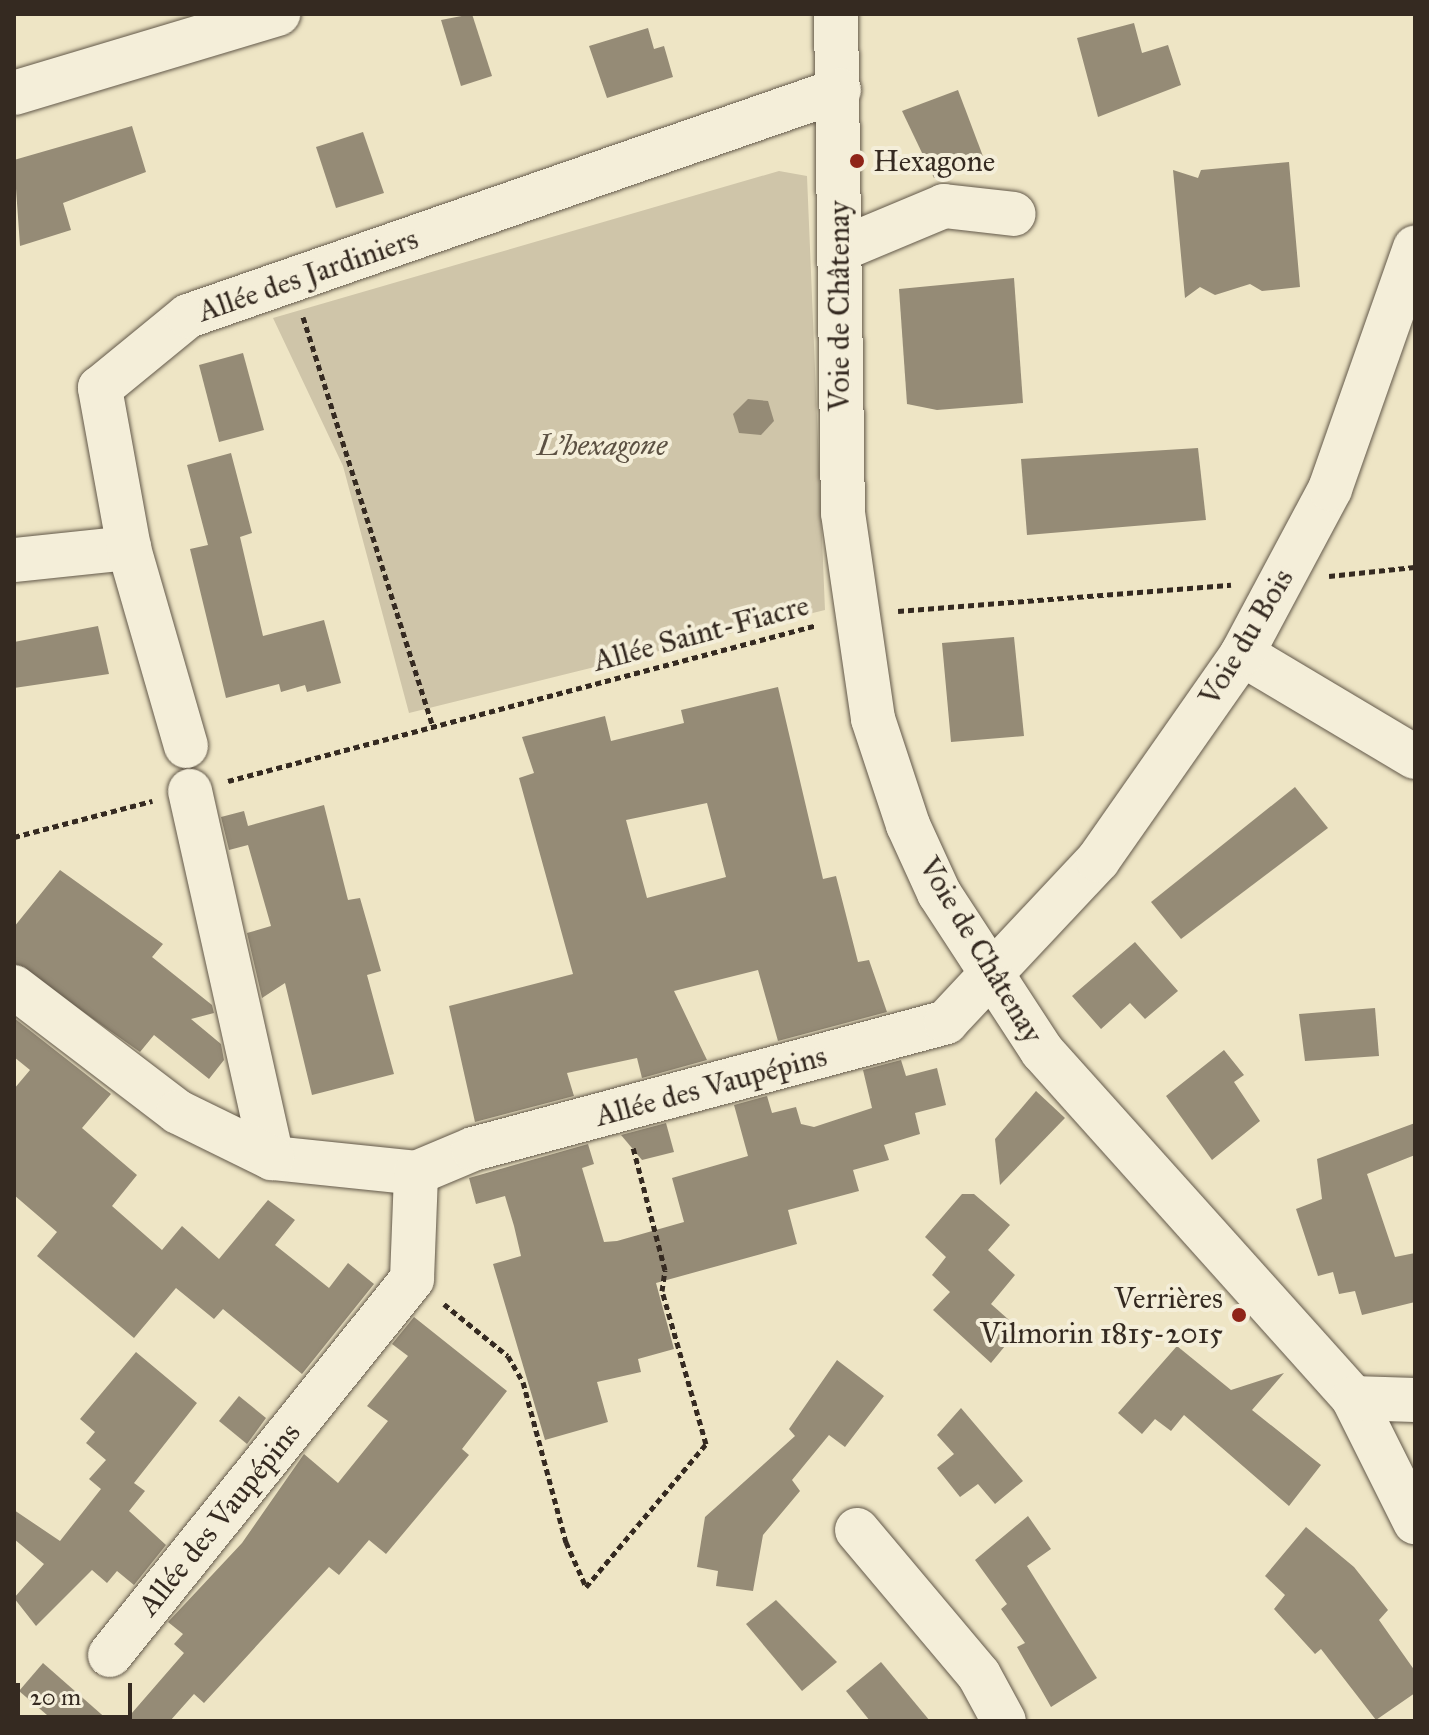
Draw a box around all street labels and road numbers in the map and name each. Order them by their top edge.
street label: Voie de Châtenay [821,201,857,411]
street label: Allée des Jardiniers [193,220,423,330]
street label: Voie du Bois [1191,562,1301,712]
street label: Allée Saint-Fiacre [589,587,813,679]
street label: Voie de Châtenay [911,850,1051,1050]
street label: Allée des Vaupépins [591,1038,831,1134]
street label: Allée des Vaupépins [130,1415,308,1623]

